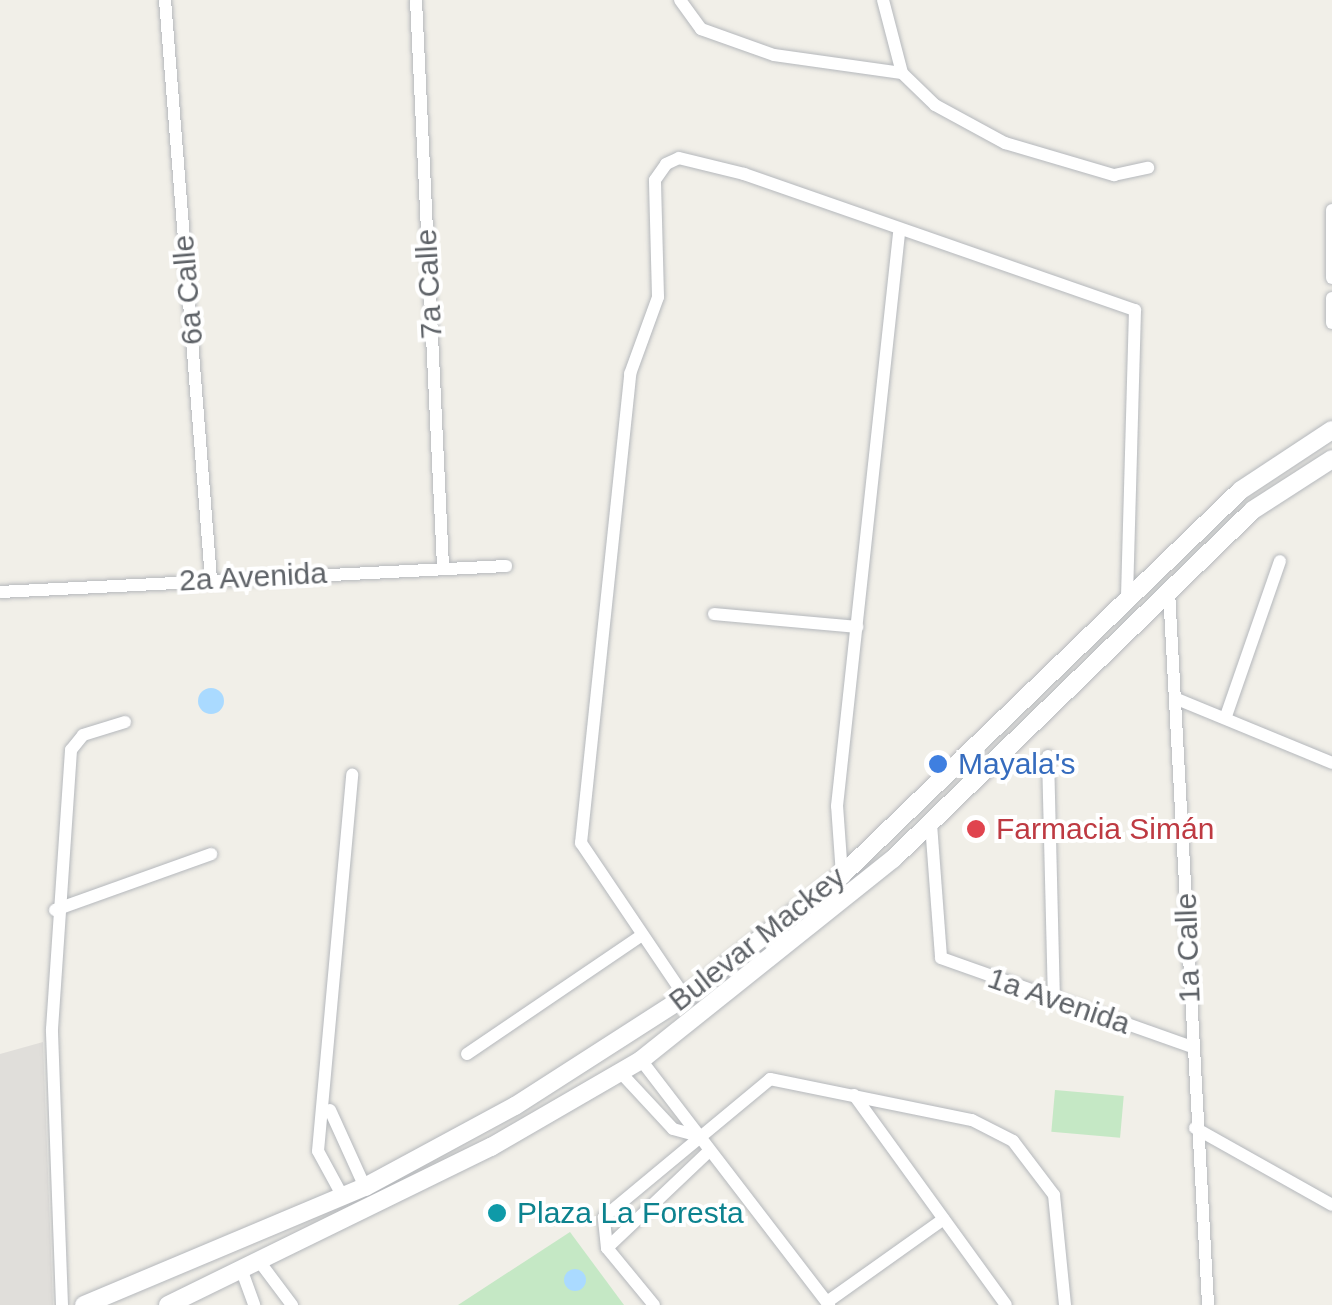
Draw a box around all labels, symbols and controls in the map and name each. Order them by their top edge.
street label: 7a Calle [408,228,450,340]
street label: 6a Calle [165,234,211,346]
street label: 2a Avenida [177,555,329,599]
place label: Mayala's [958,746,1075,782]
marker: Mayala's [927,753,949,775]
place label: Farmacia Simán [996,811,1214,847]
marker: Farmacia Simán [965,818,987,840]
street label: Bulevar Mackey [662,859,852,1019]
street label: 1a Calle [1168,892,1208,1004]
street label: 1a Avenida [982,960,1136,1042]
place label: Plaza La Foresta [517,1195,744,1231]
marker: Plaza La Foresta [486,1202,508,1224]

